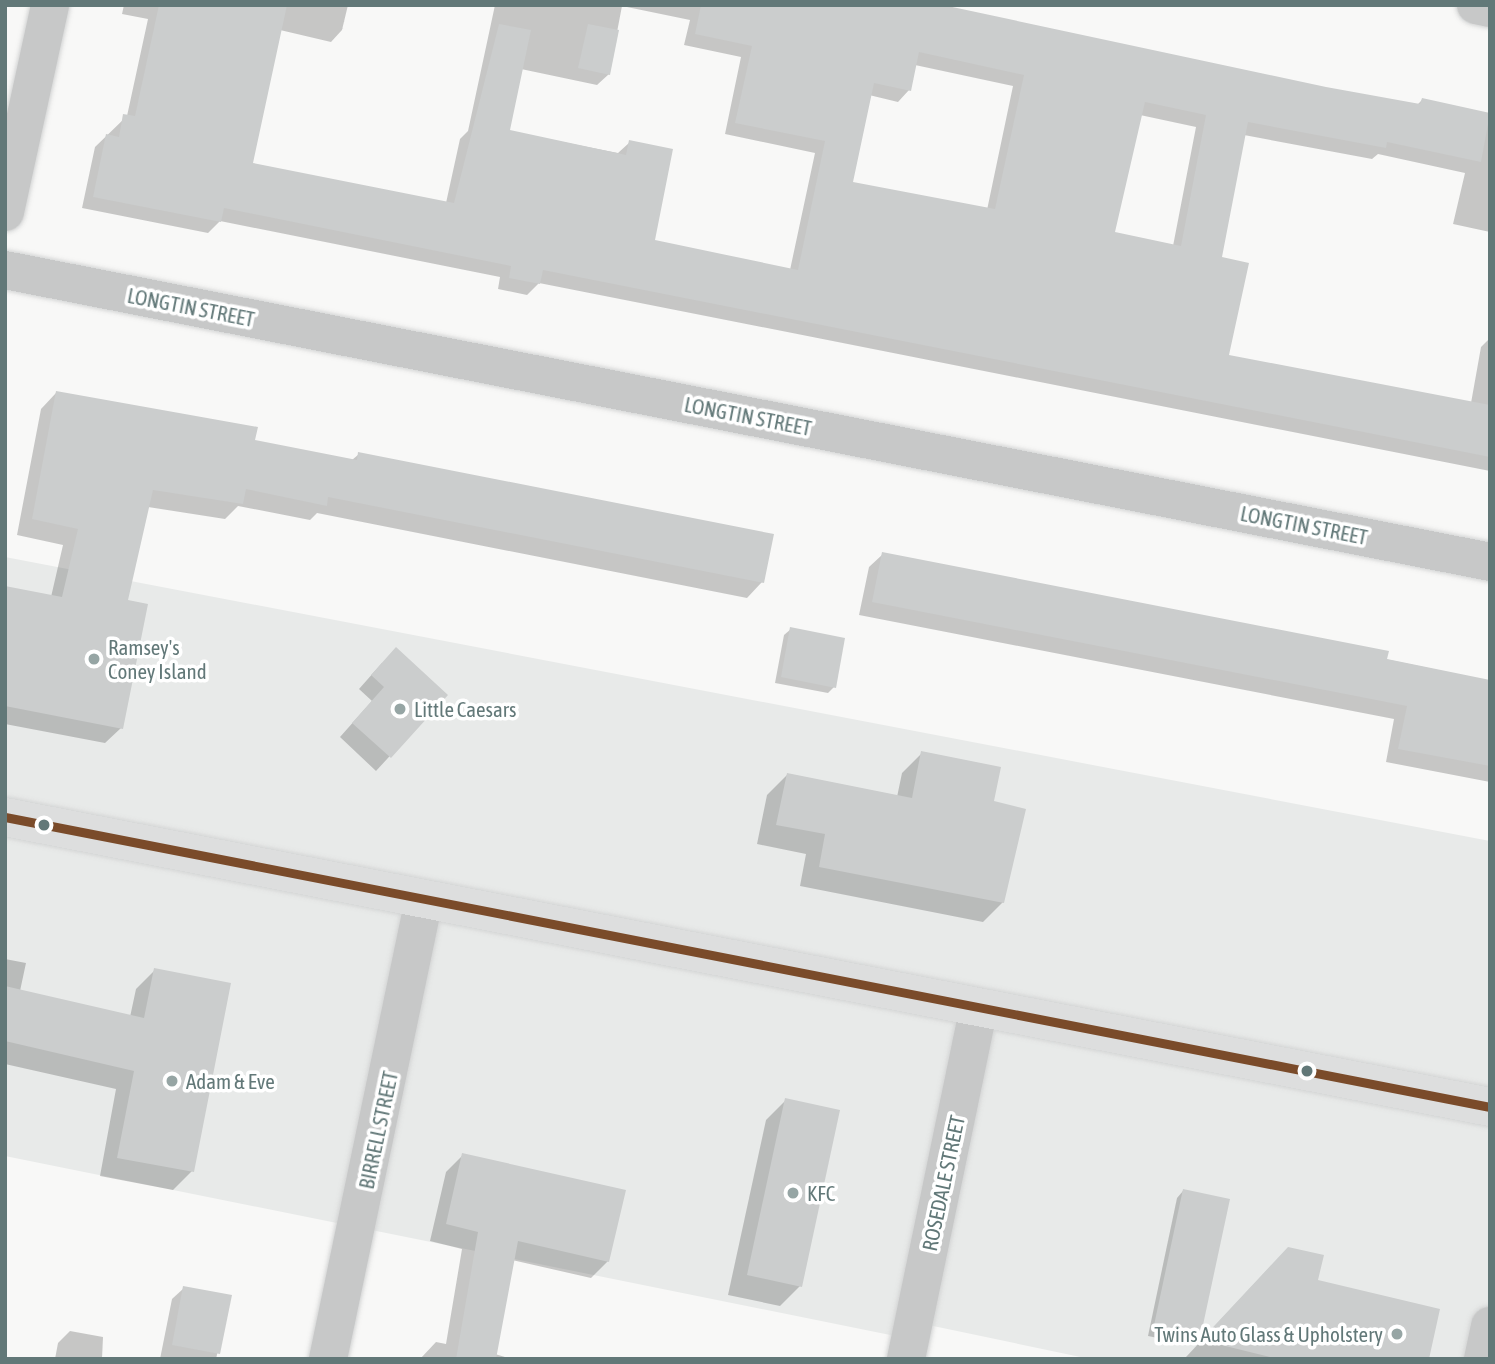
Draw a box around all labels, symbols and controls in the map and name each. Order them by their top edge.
street label: LONGTIN STREET [125,282,257,332]
street label: LONGTIN STREET [682,391,814,441]
street label: LONGTIN STREET [1238,500,1370,550]
place label: Ramsey's Coney Island [108,634,207,684]
marker: Ramsey's Coney Island [86,651,102,667]
place label: Little Caesars [414,696,516,722]
marker: Little Caesars [392,701,408,717]
unlabelled marker [37,818,51,832]
unlabelled marker [1300,1064,1314,1078]
place label: Adam & Eve [186,1068,275,1094]
street label: BIRRELL STREET [353,1069,403,1191]
marker: Adam & Eve [164,1073,180,1089]
street label: ROSEDALE STREET [916,1113,970,1253]
place label: KFC [807,1180,835,1206]
marker: KFC [785,1185,801,1201]
place label: Twins Auto Glass & Upholstery [1154,1321,1383,1347]
marker: Twins Auto Glass & Upholstery [1389,1326,1405,1342]

